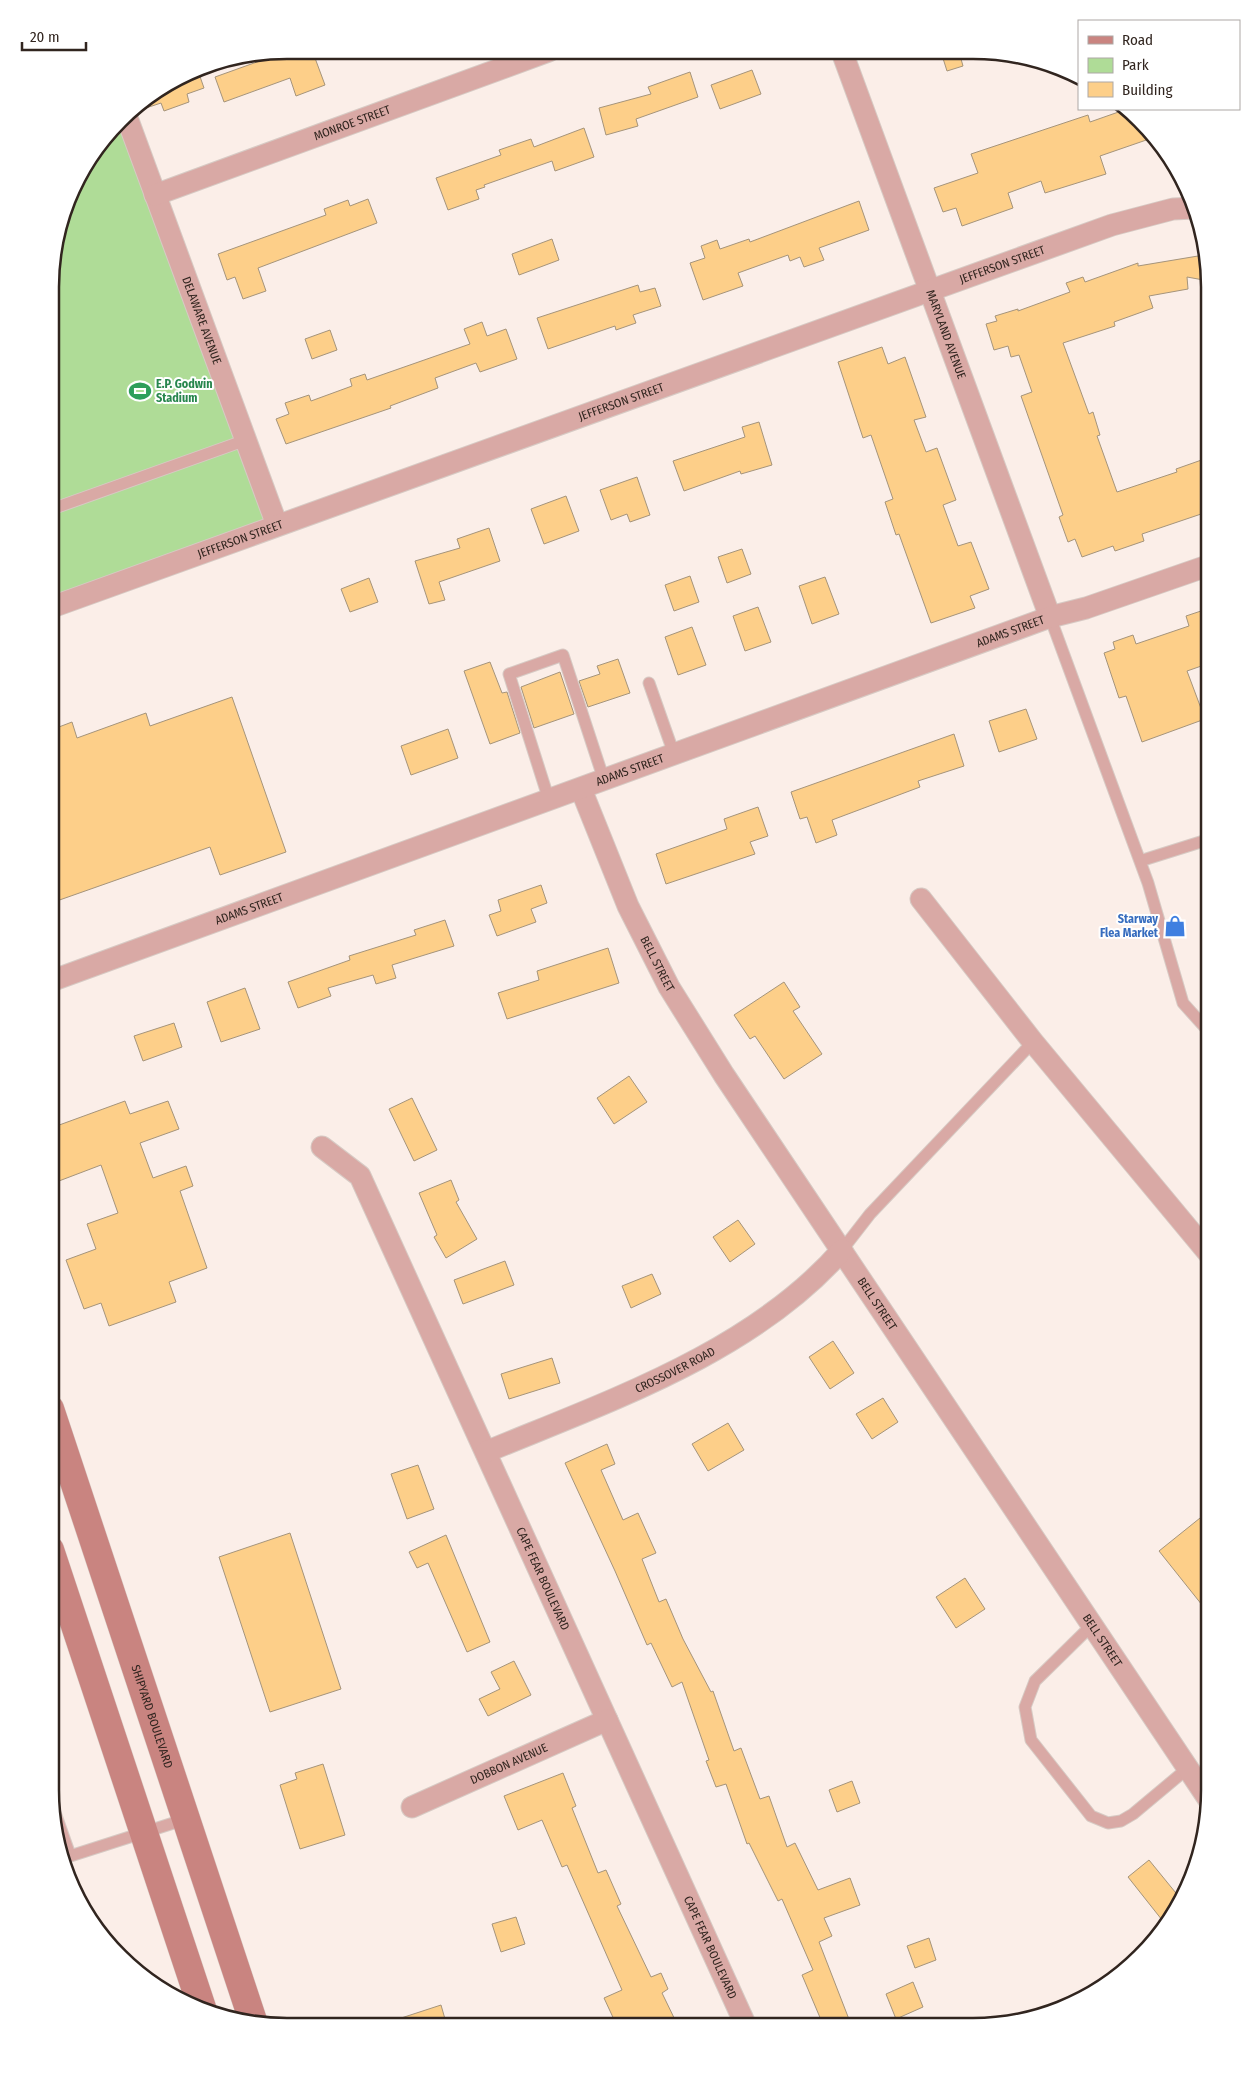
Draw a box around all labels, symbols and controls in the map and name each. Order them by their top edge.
scale bar [22,20,86,52]
legend [1078,20,1240,110]
text: 20 m [30,28,60,46]
text: Road [1122,31,1153,49]
text: Park [1122,56,1149,74]
text: Building [1122,81,1173,99]
street label: MONROE STREET [312,102,393,143]
street label: JEFFERSON STREET [958,243,1047,286]
street label: DELAWARE AVENUE [179,275,224,367]
street label: MARYLAND AVENUE [923,288,969,381]
place label: E.P. Godwin Stadium [156,377,212,405]
sports icon: E.P. Godwin Stadium [127,378,153,404]
street label: JEFFERSON STREET [577,380,666,424]
street label: JEFFERSON STREET [196,517,285,561]
street label: ADAMS STREET [974,613,1047,650]
street label: ADAMS STREET [594,751,666,789]
street label: ADAMS STREET [213,890,286,928]
place label: Starway Flea Market [1100,912,1159,940]
shop icon: Starway Flea Market [1162,913,1188,939]
street label: BELL STREET [637,934,677,995]
street label: BELL STREET [855,1275,900,1333]
street label: CROSSOVER ROAD [633,1344,717,1396]
street label: CAPE FEAR BOULEVARD [513,1525,572,1632]
street label: BELL STREET [1080,1612,1125,1670]
street label: SHIPYARD BOULEVARD [128,1663,176,1770]
street label: DOBBON AVENUE [468,1740,550,1787]
street label: CAPE FEAR BOULEVARD [681,1894,740,2001]

